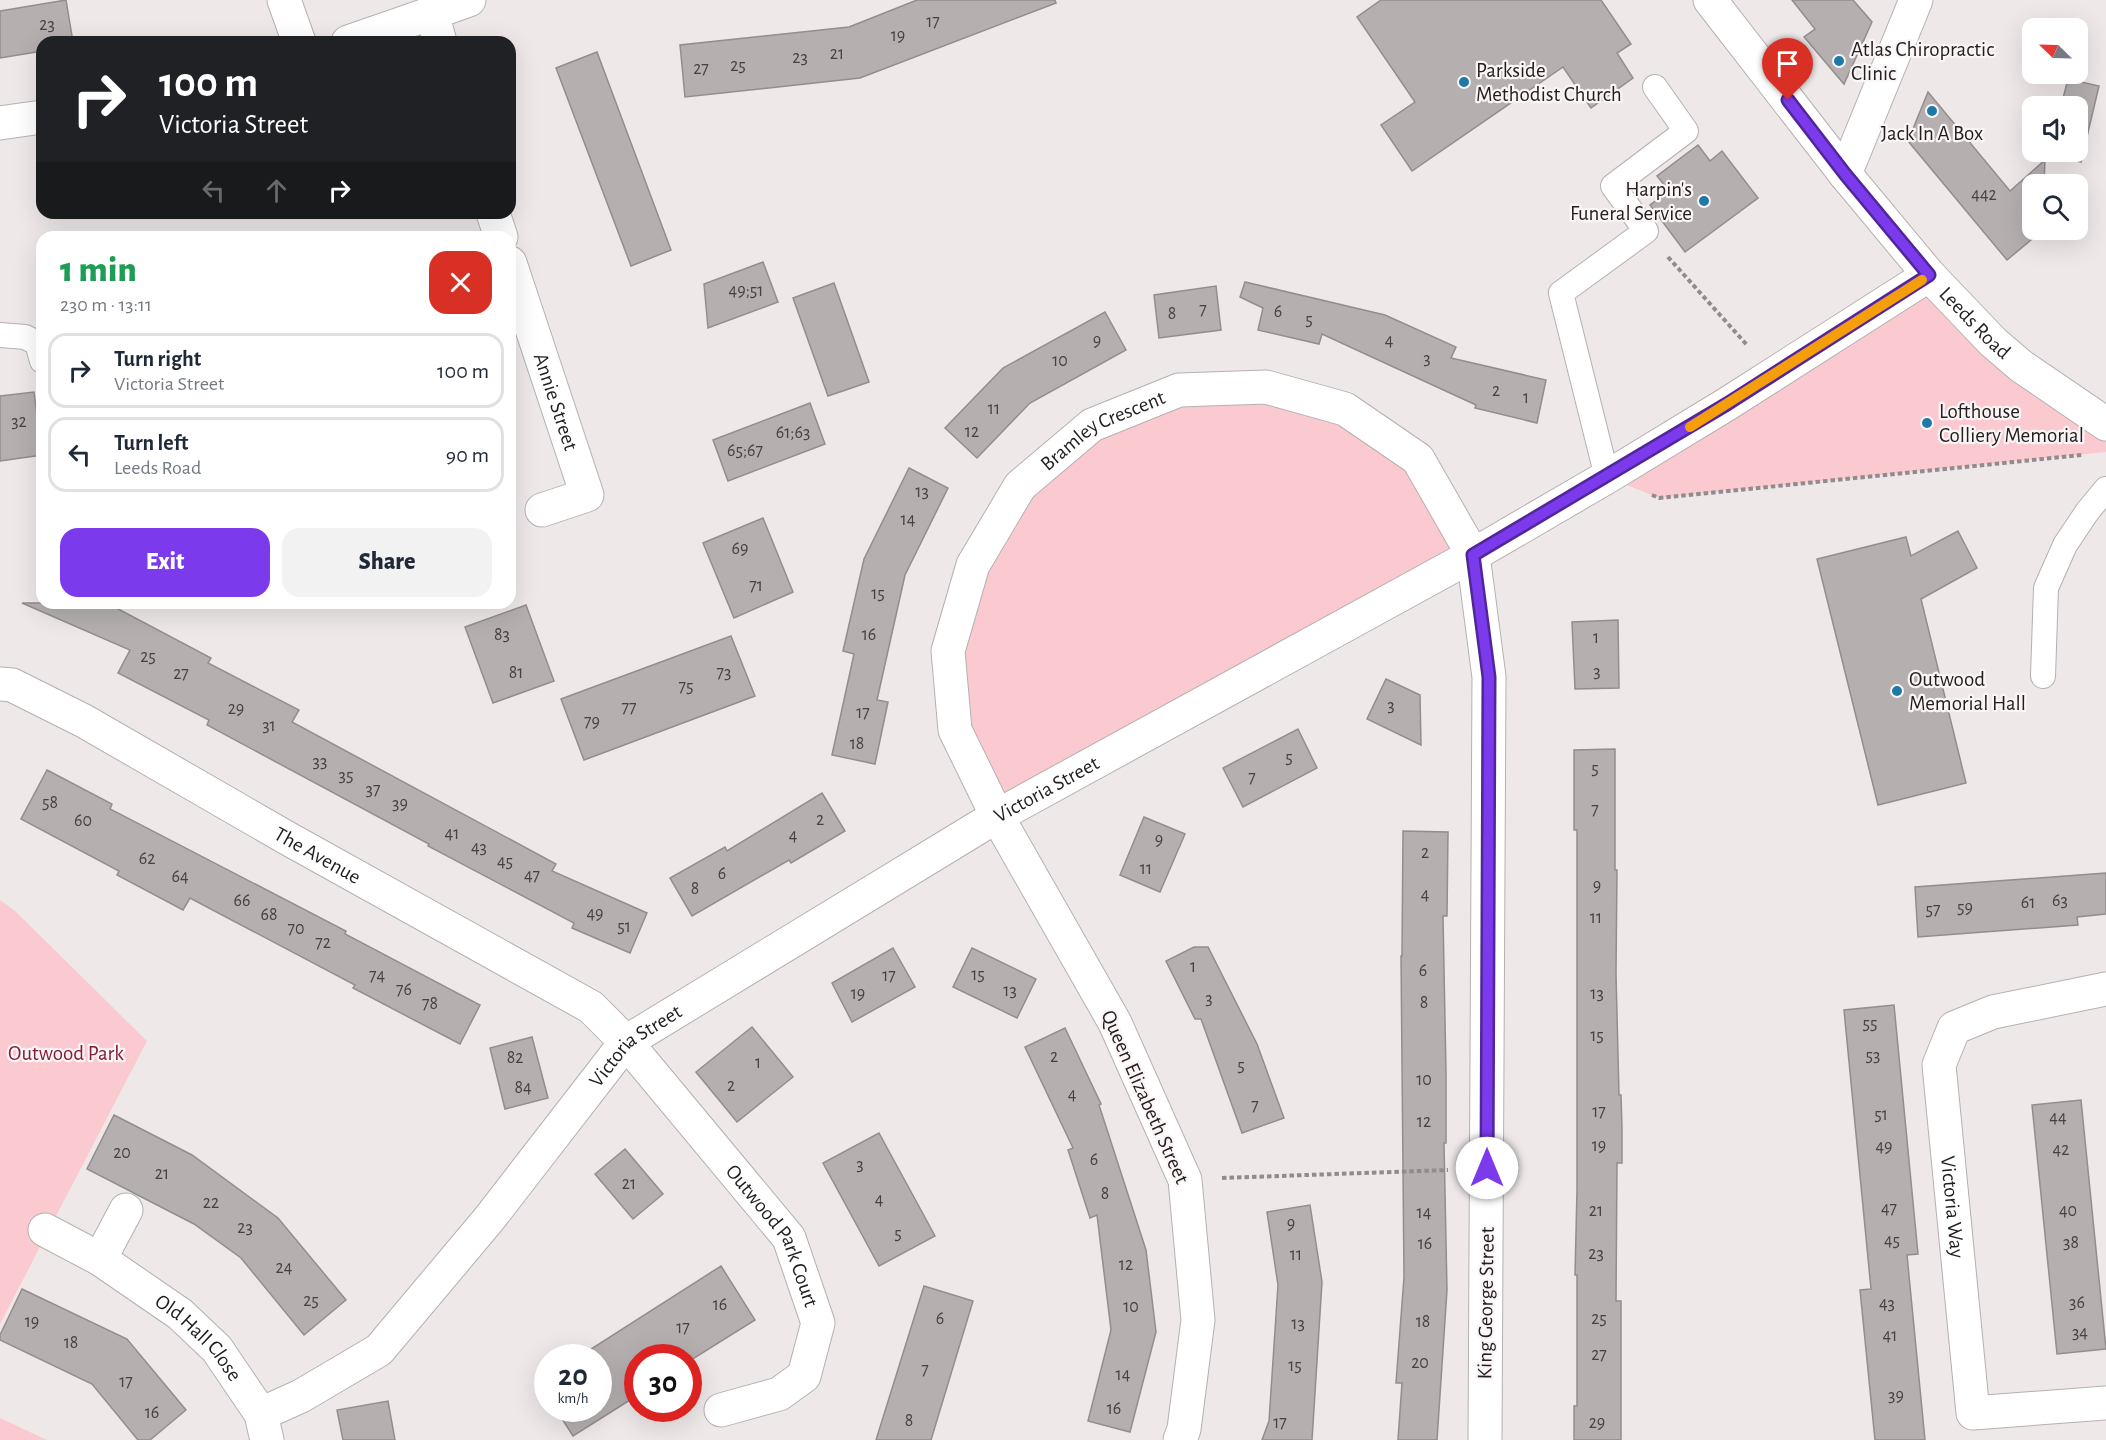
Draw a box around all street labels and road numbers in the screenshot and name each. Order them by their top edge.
street label: Leeds Road [1936,283,2015,363]
street label: Annie Street [530,350,582,453]
street label: Bramley Crescent [1036,386,1168,474]
street label: Victoria Street [990,752,1103,826]
street label: The Avenue [271,823,365,887]
street label: Victoria Street [585,1000,685,1091]
street label: Queen Elizabeth Street [1097,1007,1193,1187]
street label: Victoria Way [1937,1155,1968,1259]
street label: Outwood Park Court [722,1160,822,1310]
street label: King George Street [1474,1226,1498,1379]
street label: Old Hall Close [151,1290,246,1385]

